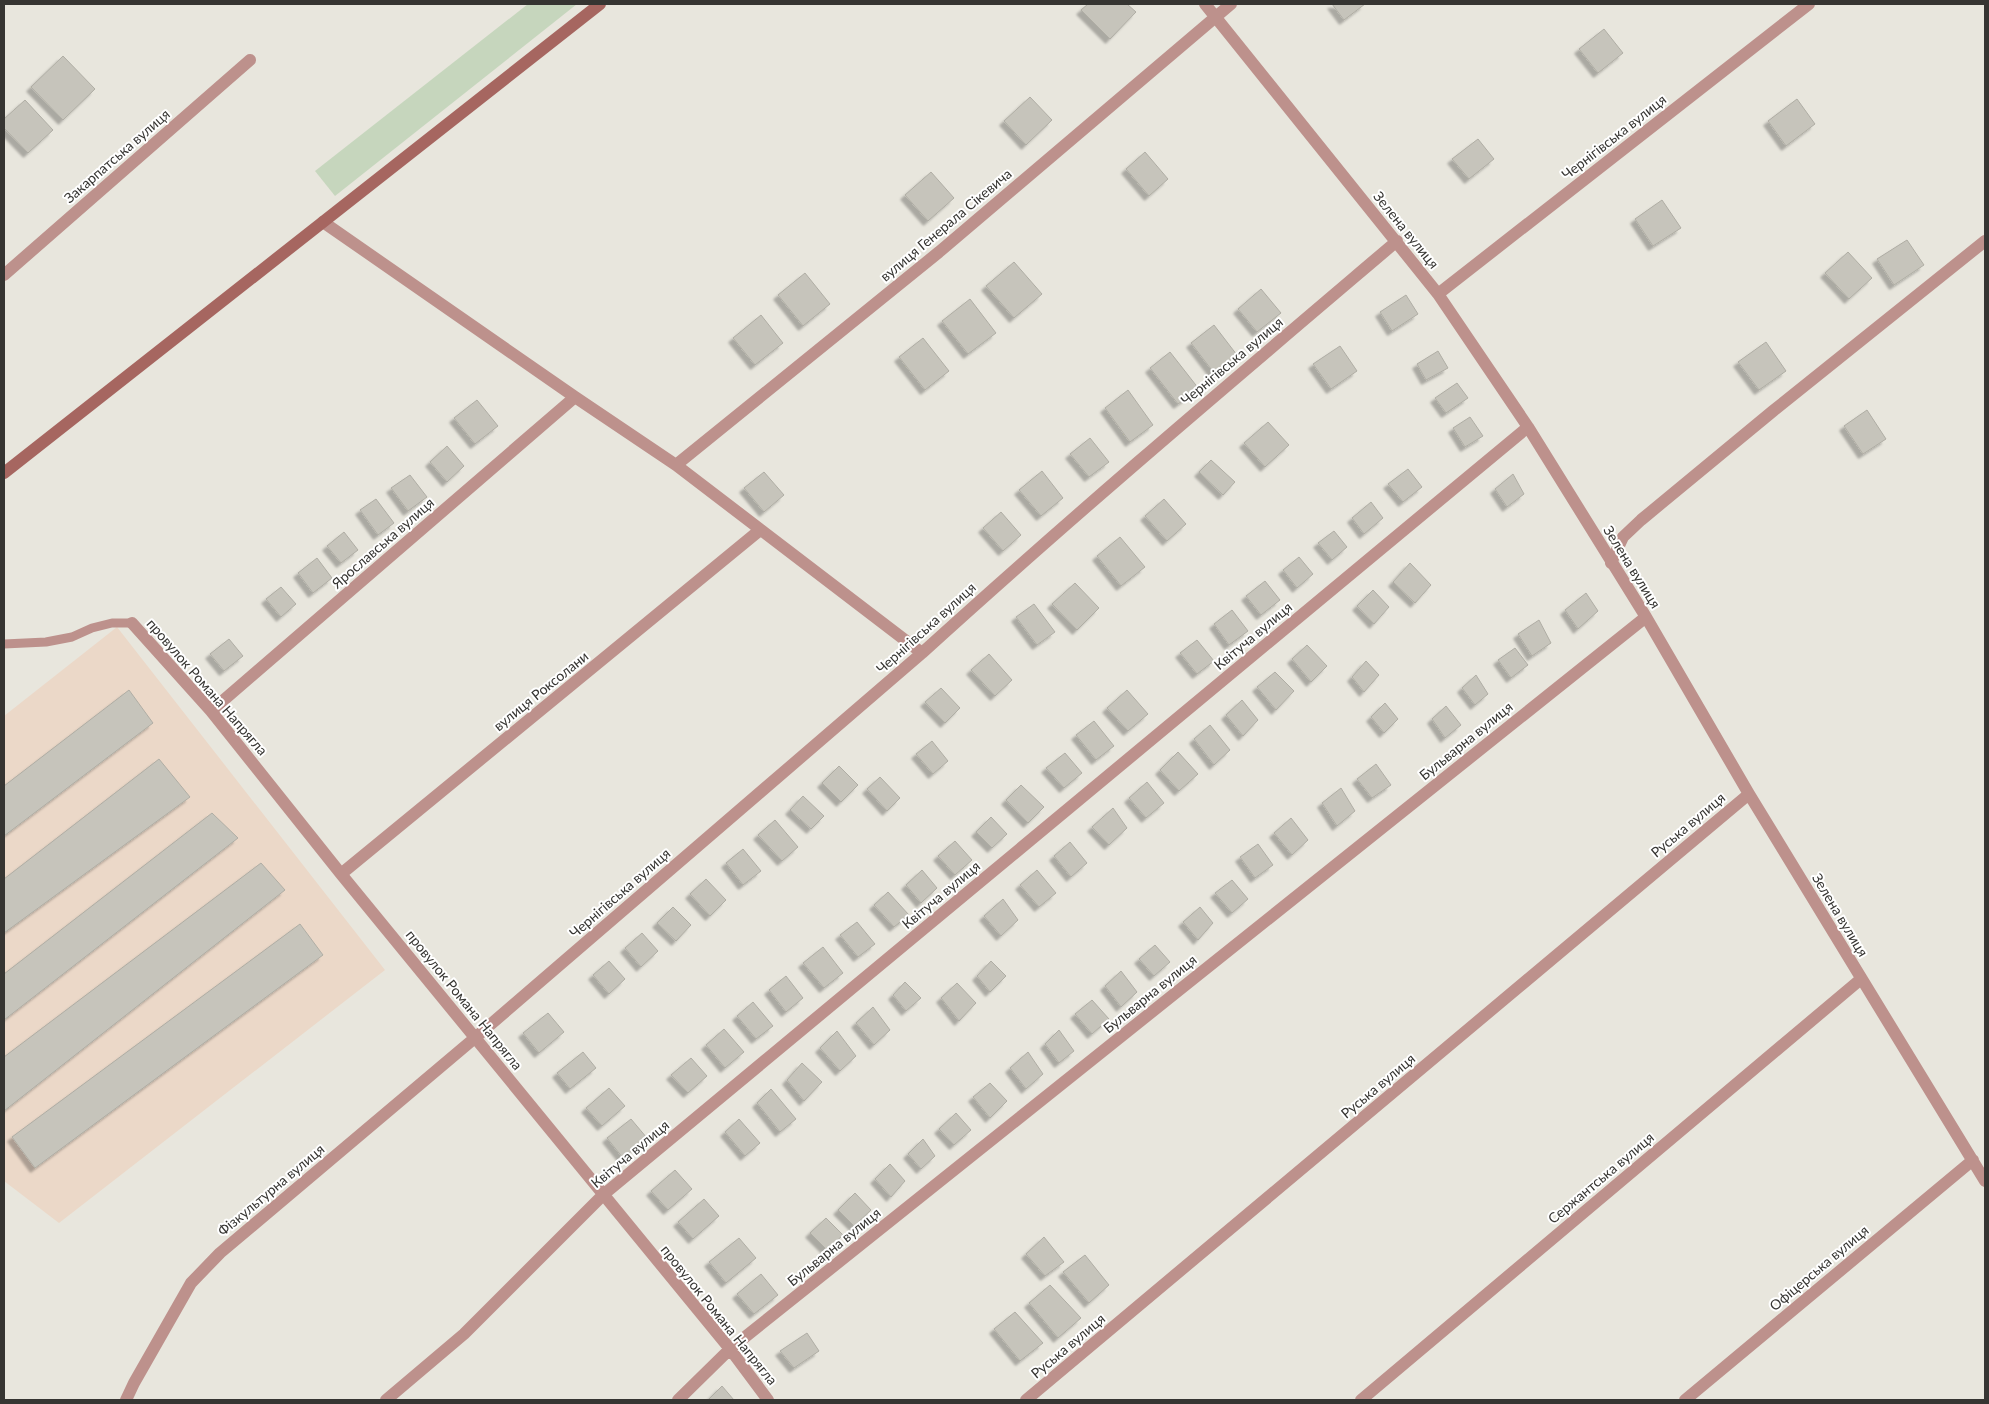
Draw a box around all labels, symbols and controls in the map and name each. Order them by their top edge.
street label: Чернігівська вулиця [1558,91,1669,183]
street label: Закарпатська вулиця [60,105,173,206]
street label: вулиця Генерала Сікевича [877,165,1015,285]
street label: Зелена вулиця [1370,188,1443,272]
street label: Чернігівська вулиця [1177,313,1286,408]
street label: Ярославська вулиця [327,494,437,592]
street label: Зелена вулиця [1600,522,1665,611]
street label: Чернігівська вулиця [873,579,979,677]
street label: Квітуча вулиця [1210,598,1295,673]
street label: провулок Романа Напрягла [143,615,271,758]
street label: вулиця Роксолани [490,647,591,734]
street label: Бульварна вулиця [1416,698,1516,783]
street label: Руська вулиця [1647,789,1728,861]
street label: Чернігівська вулиця [566,844,673,941]
street label: Квітуча вулиця [898,857,983,932]
street label: Зелена вулиця [1809,870,1872,960]
street label: провулок Романа Напрягла [403,926,526,1073]
street label: Бульварна вулиця [1100,951,1200,1036]
street label: Руська вулиця [1337,1050,1418,1122]
street label: Квітуча вулиця [587,1116,672,1191]
street label: Сержантська вулиця [1544,1128,1657,1227]
street label: Фізкультурна вулиця [214,1140,327,1239]
street label: Бульварна вулиця [784,1204,884,1289]
street label: Офіцерська вулиця [1766,1221,1872,1314]
street label: провулок Романа Напрягла [658,1241,781,1388]
street label: Руська вулиця [1027,1310,1108,1382]

